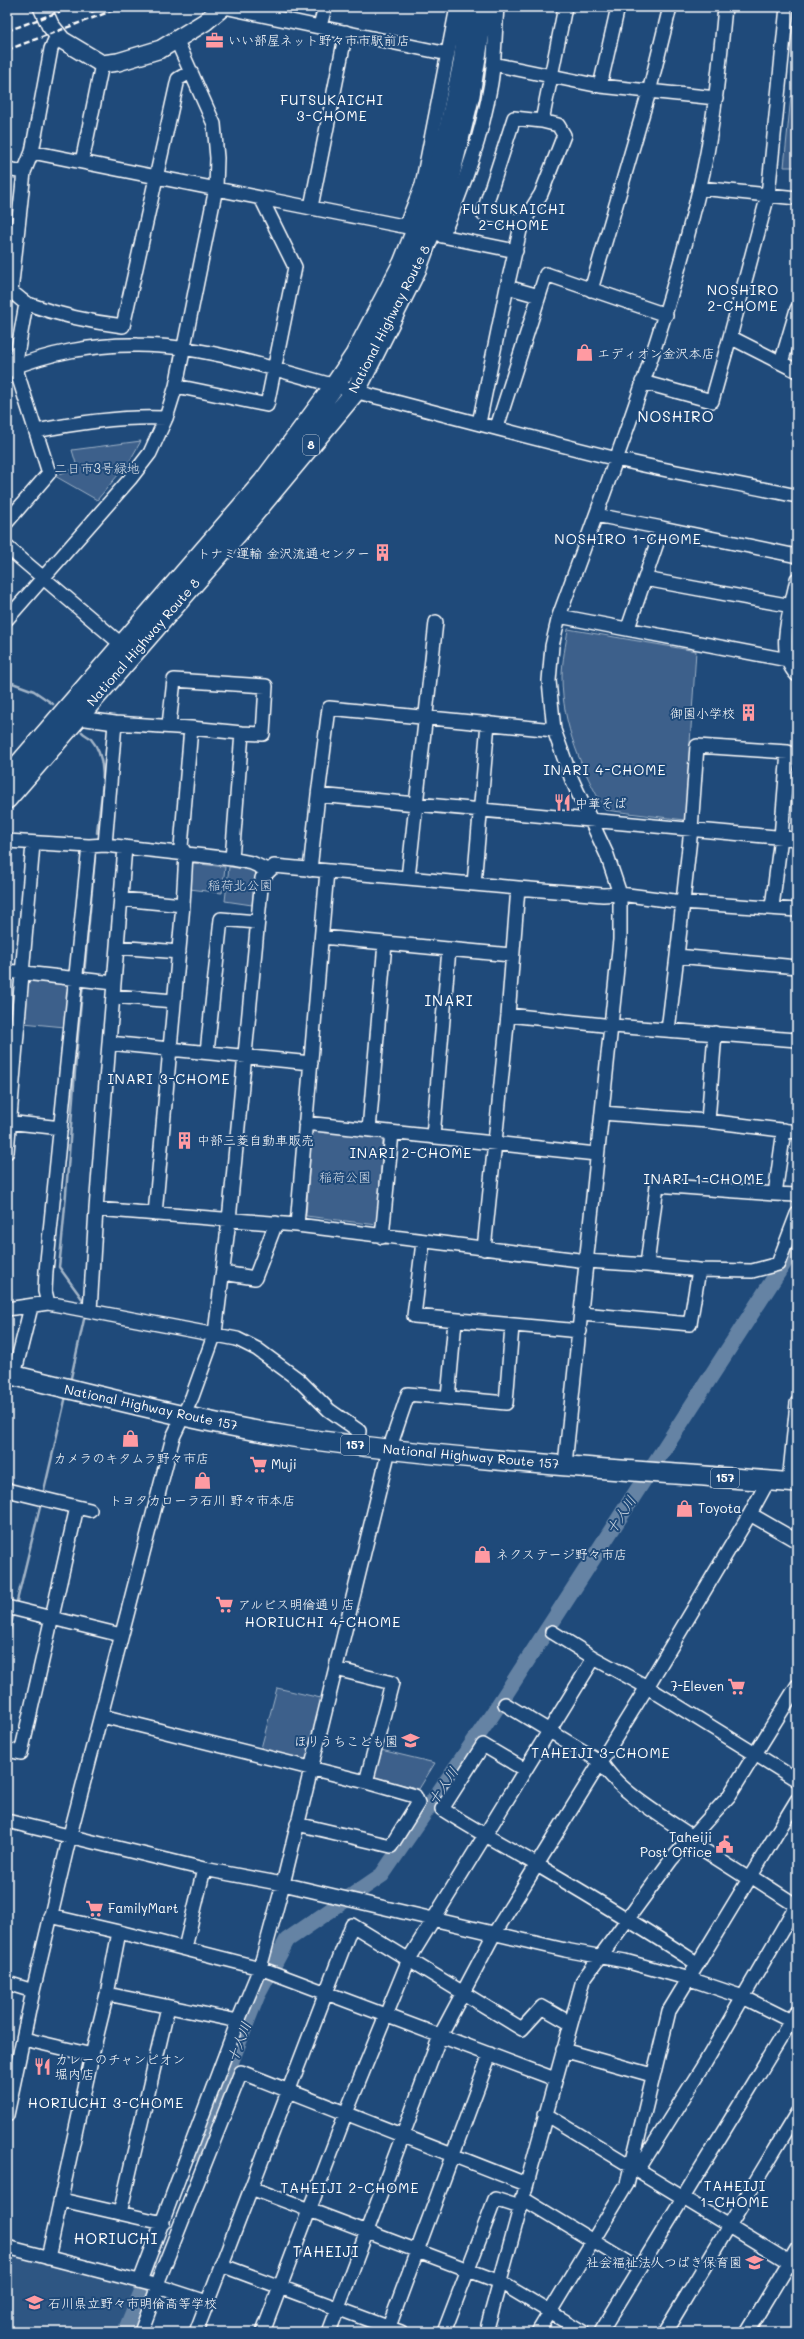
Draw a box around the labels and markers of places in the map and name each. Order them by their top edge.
office icon: いい部屋ネット野々市市駅前店 [205,30,225,50]
place label: いい部屋ネット野々市市駅前店 [228,31,409,48]
shop icon: エディオン金沢本店 [574,343,594,363]
place label: エディオン金沢本店 [597,344,715,361]
building icon: トナミ運輸 金沢流通センター [373,543,393,563]
place label: トナミ運輸 金沢流通センター [197,544,370,561]
building icon: 御園小学校 [738,703,758,723]
place label: 御園小学校 [670,704,735,721]
restaurant icon: 中華そば [552,793,572,813]
place label: 中華そば [575,794,627,811]
building icon: 中部三菱自動車販売 [174,1130,194,1150]
place label: 中部三菱自動車販売 [197,1131,314,1148]
shop icon: カメラのキタムラ野々市店 [121,1429,141,1449]
place label: カメラのキタムラ野々市店 [53,1449,209,1466]
supermarket icon: Muji [248,1454,268,1474]
place label: Muji [271,1455,297,1472]
shop icon: トヨタカローラ石川 野々市本店 [192,1471,212,1491]
place label: トヨタカローラ石川 野々市本店 [109,1491,295,1508]
shop icon: Toyota [675,1498,695,1518]
place label: Toyota [698,1499,741,1516]
shop icon: ネクステージ野々市店 [473,1544,493,1564]
place label: ネクステージ野々市店 [496,1545,627,1562]
supermarket icon: アルビス明倫通り店 [215,1594,235,1614]
place label: アルビス明倫通り店 [238,1595,354,1612]
supermarket icon: 7-Eleven [727,1676,747,1696]
place label: 7-Eleven [670,1677,724,1694]
school or university icon: ほりうちこども園 [401,1731,421,1751]
place label: ほりうちこども園 [294,1732,398,1749]
place label: Taheiji Post Office [640,1828,712,1860]
public building icon: Taheiji Post Office [715,1834,735,1854]
supermarket icon: FamilyMart [85,1898,105,1918]
place label: FamilyMart [108,1899,179,1916]
place label: カレーのチャンピオン 堀内店 [55,2050,185,2082]
restaurant icon: カレーのチャンピオン 堀内店 [32,2056,52,2076]
school or university icon: 社会福祉法人つばき保育園 [745,2252,765,2272]
place label: 社会福祉法人つばき保育園 [586,2253,742,2270]
school or university icon: 石川県立野々市明倫高等学校 [25,2293,45,2313]
place label: 石川県立野々市明倫高等学校 [48,2294,217,2311]

